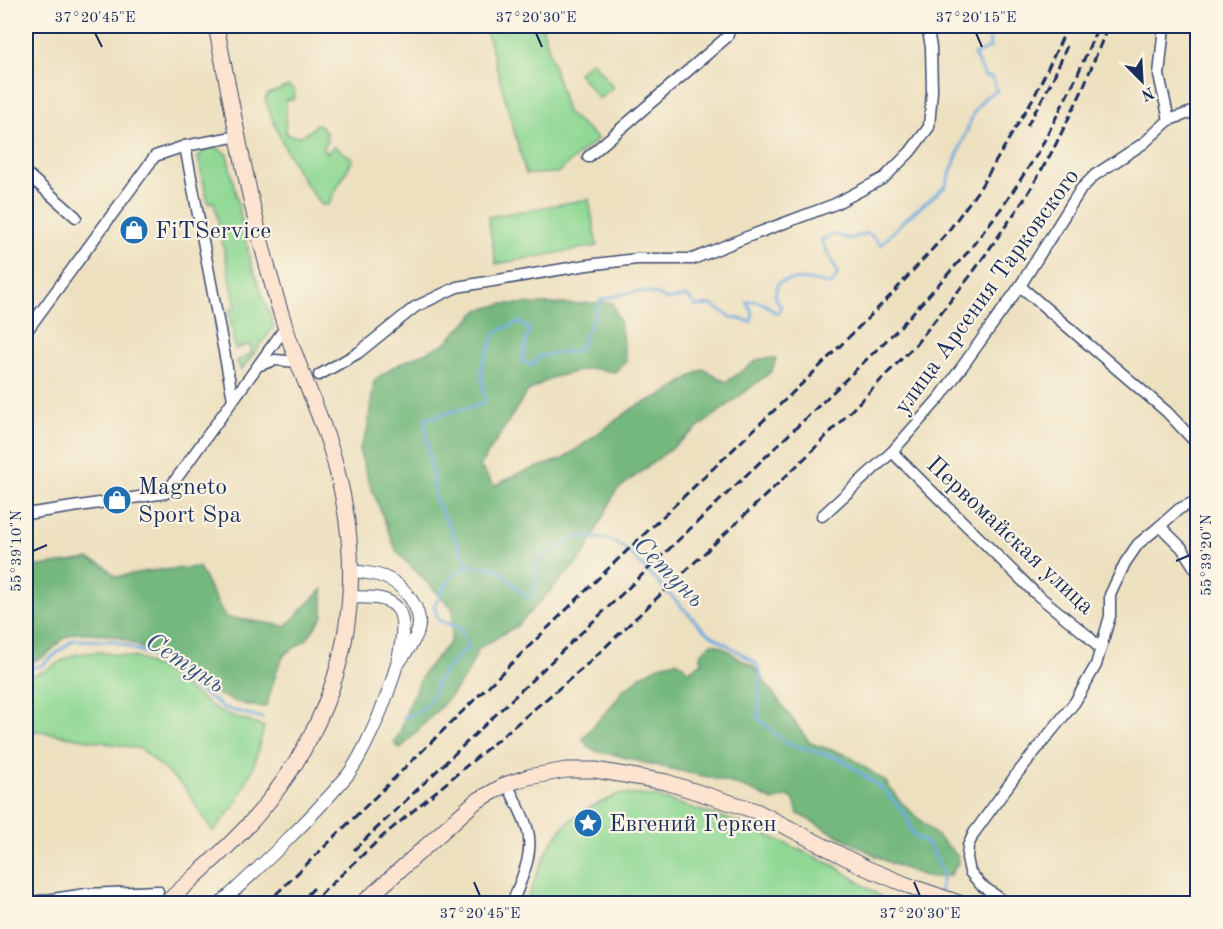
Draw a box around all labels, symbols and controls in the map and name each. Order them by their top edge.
text: 37°20'45"E [55,11,135,26]
text: 37°20'30"E [496,11,576,26]
text: 37°20'15"E [936,11,1016,26]
north arrow [1112,51,1172,111]
text: N [1138,83,1156,103]
street label: улица Арсения Тарковского [891,165,1085,419]
shop icon: FiTService [118,214,150,246]
place label: FiTService [155,220,271,244]
street label: Первомайская улица [921,453,1098,620]
place label: Magneto Sport Spa [138,476,241,528]
shop icon: Magneto Sport Spa [101,484,133,516]
text: 55°39'10"N [10,510,25,592]
text: 55°39'20"N [1200,514,1215,596]
water label: Сетунь [628,532,709,613]
water label: Сетунь [141,629,229,699]
place icon: Евгений Геркен [572,807,604,839]
place label: Евгений Геркен [609,813,777,837]
text: 37°20'45"E [440,907,520,922]
text: 37°20'30"E [880,907,960,922]

